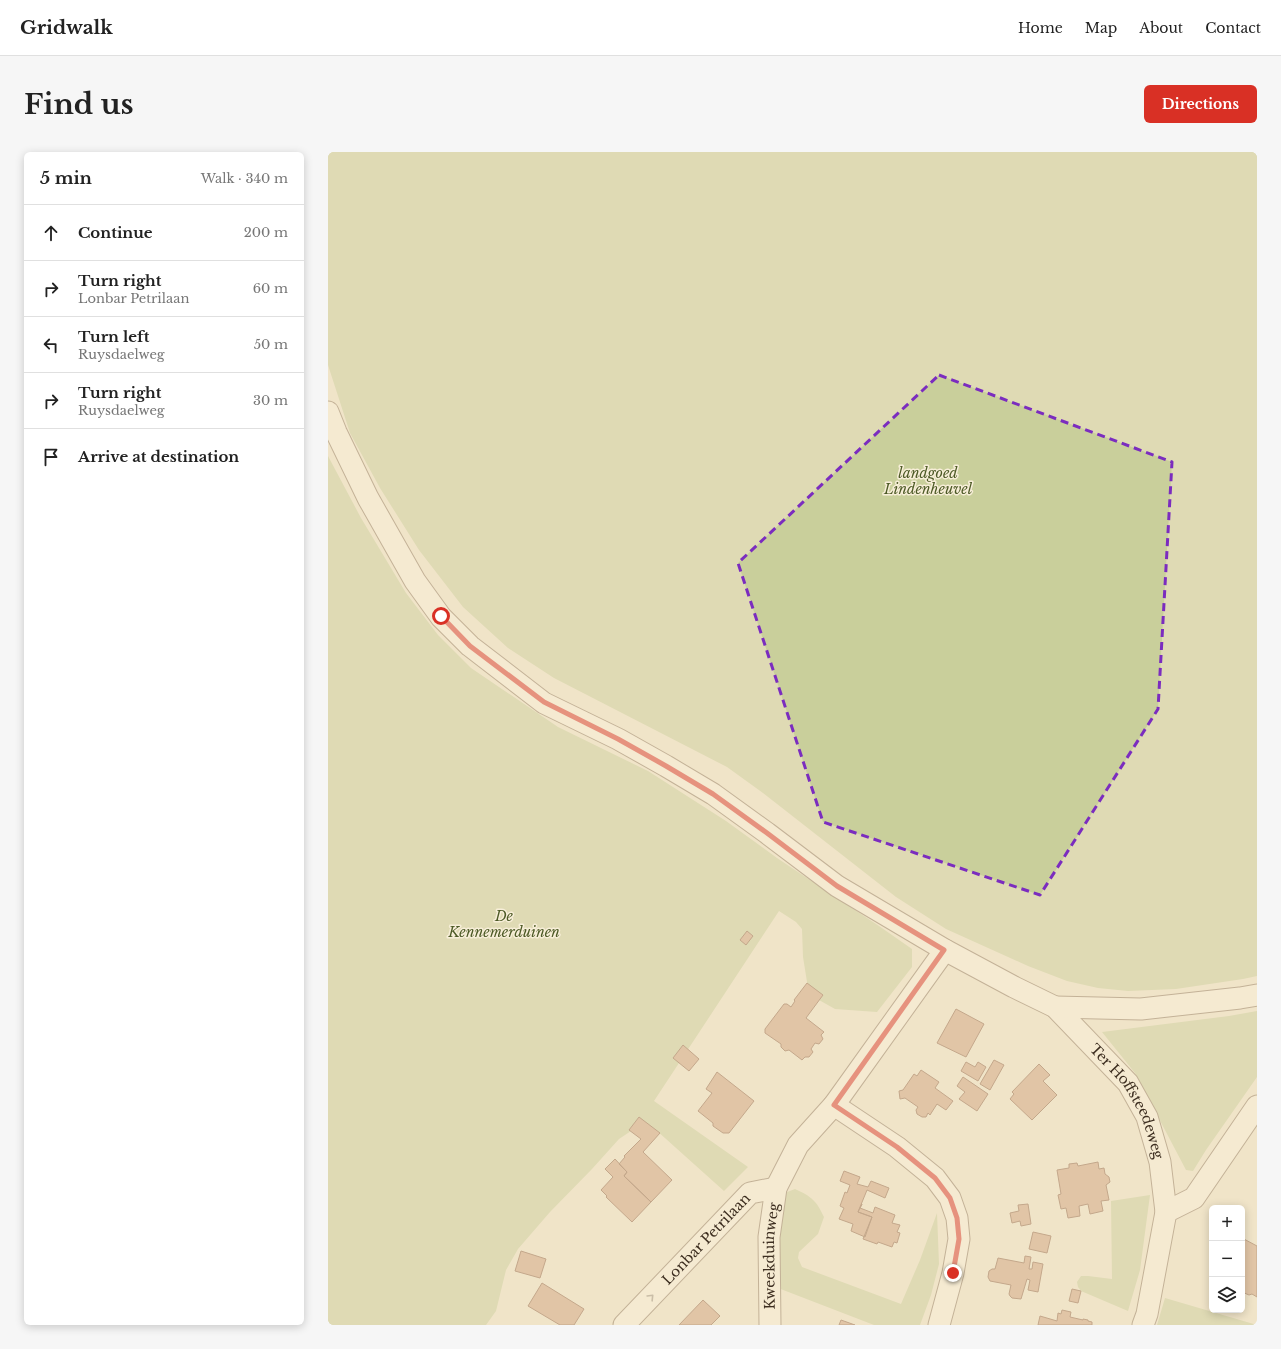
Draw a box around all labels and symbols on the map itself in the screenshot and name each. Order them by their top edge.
park label: landgoed Lindenheuvel [883,464,973,498]
route start [432,607,450,625]
park label: De Kennemerduinen [447,907,560,941]
street label: Ter Hoffsteedeweg [1086,1040,1168,1162]
street label: Lonbar Petrilaan [658,1189,754,1289]
street label: Kweekduinweg [760,1201,783,1310]
route end [944,1264,962,1282]
one-way arrow [646,1294,653,1302]

